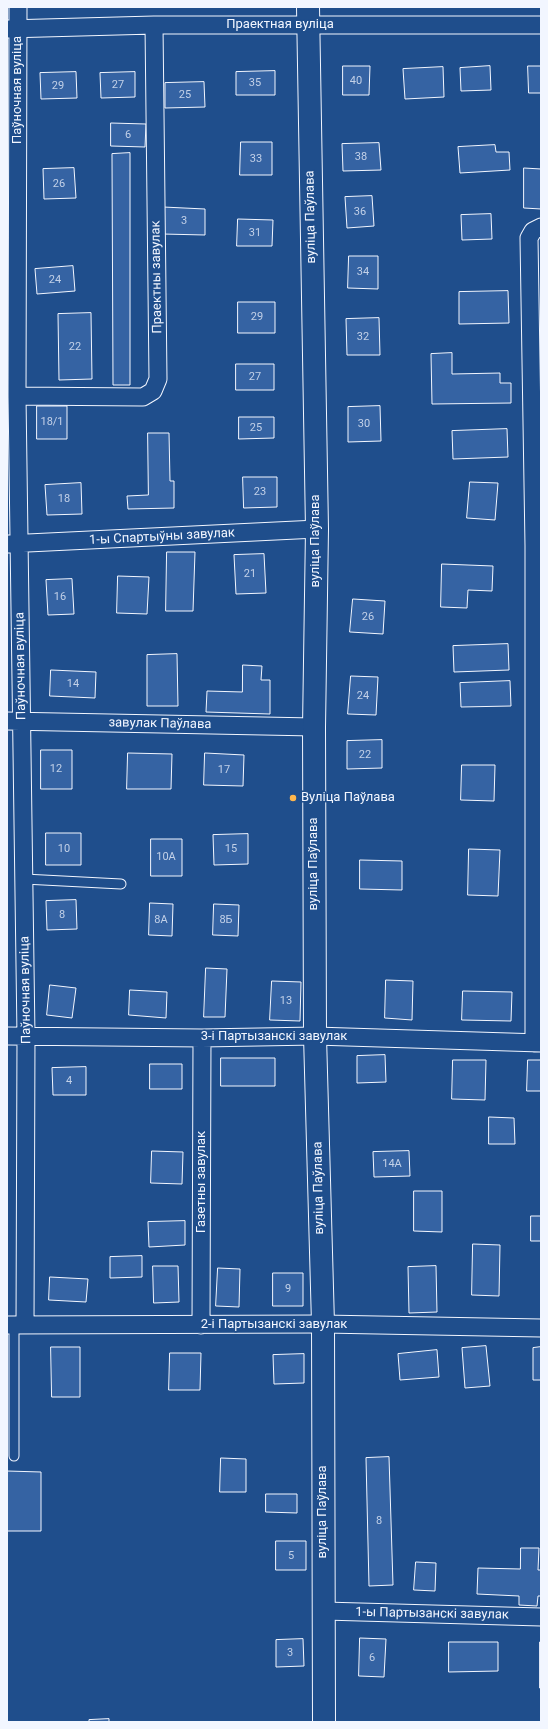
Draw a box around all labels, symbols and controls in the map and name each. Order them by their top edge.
street label: Праектная вуліца [226,17,334,33]
street label: Паўночная вуліца [10,36,26,144]
house number: 40 [350,74,362,88]
house number: 35 [249,76,261,90]
house number: 27 [112,78,124,92]
house number: 29 [52,79,64,93]
house number: 25 [179,88,191,102]
house number: 6 [125,128,131,142]
house number: 38 [355,150,367,164]
house number: 33 [250,152,262,166]
street label: вуліца Паўлава [302,170,320,264]
house number: 26 [53,177,65,191]
house number: 36 [354,205,366,219]
house number: 3 [181,214,187,228]
street label: Праектны завулак [148,220,166,334]
house number: 31 [249,226,261,240]
house number: 34 [357,265,369,279]
house number: 24 [49,273,61,287]
house number: 29 [251,310,263,324]
house number: 32 [357,330,369,344]
house number: 22 [69,340,81,354]
house number: 27 [249,370,261,384]
house number: 18/1 [40,415,64,429]
house number: 30 [358,417,370,431]
house number: 25 [250,421,262,435]
house number: 23 [254,485,266,499]
house number: 18 [58,492,70,506]
street label: вуліца Паўлава [308,494,324,588]
street label: 1-ы Спартыўны завулак [89,525,235,549]
house number: 21 [244,567,256,581]
house number: 16 [54,590,66,604]
house number: 26 [362,610,374,624]
street label: Паўночная вуліца [12,612,30,720]
house number: 14 [67,677,79,691]
house number: 24 [357,689,369,703]
street label: завулак Паўлава [108,715,212,733]
house number: 22 [359,748,371,762]
house number: 12 [50,762,62,776]
house number: 17 [218,763,230,777]
place label: Вуліца Паўлава [301,790,395,806]
marker: Вуліца Паўлава [288,793,298,803]
street label: вуліца Паўлава [306,817,322,911]
house number: 10 [58,842,70,856]
house number: 15 [225,842,237,856]
house number: 10А [156,850,176,864]
house number: 8 [59,908,65,922]
house number: 8А [154,913,168,927]
house number: 8Б [219,913,233,927]
street label: Паўночная вуліца [17,936,35,1044]
house number: 13 [280,994,292,1008]
street label: 3-і Партызанскі завулак [201,1029,347,1045]
house number: 4 [66,1074,72,1088]
street label: Газетны завулак [194,1131,210,1233]
street label: вуліца Паўлава [310,1141,328,1235]
house number: 14А [382,1157,402,1171]
house number: 9 [285,1282,291,1296]
street label: 2-і Партызанскі завулак [201,1317,347,1333]
street label: вуліца Паўлава [315,1465,331,1559]
house number: 8 [376,1514,382,1528]
house number: 5 [288,1549,294,1563]
street label: 1-ы Партызанскі завулак [355,1605,509,1623]
house number: 3 [287,1646,293,1660]
house number: 6 [369,1651,375,1665]

